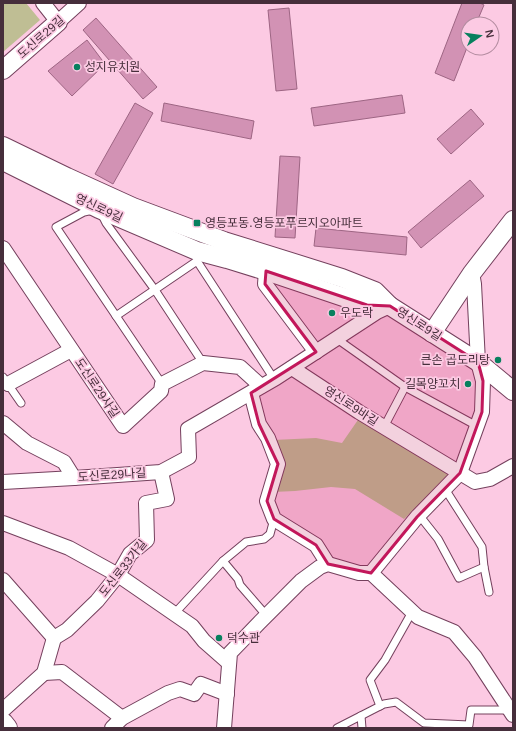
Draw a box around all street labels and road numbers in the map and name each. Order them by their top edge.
street label: 도신로29길 [15,13,67,61]
street label: 영신로9길 [73,191,125,225]
street label: 영신로9길 [394,304,444,344]
street label: 도신로29사길 [72,356,122,420]
street label: 영신로9바길 [321,383,381,429]
street label: 도신로29나길 [77,466,147,484]
street label: 도신로33가길 [96,537,150,599]

